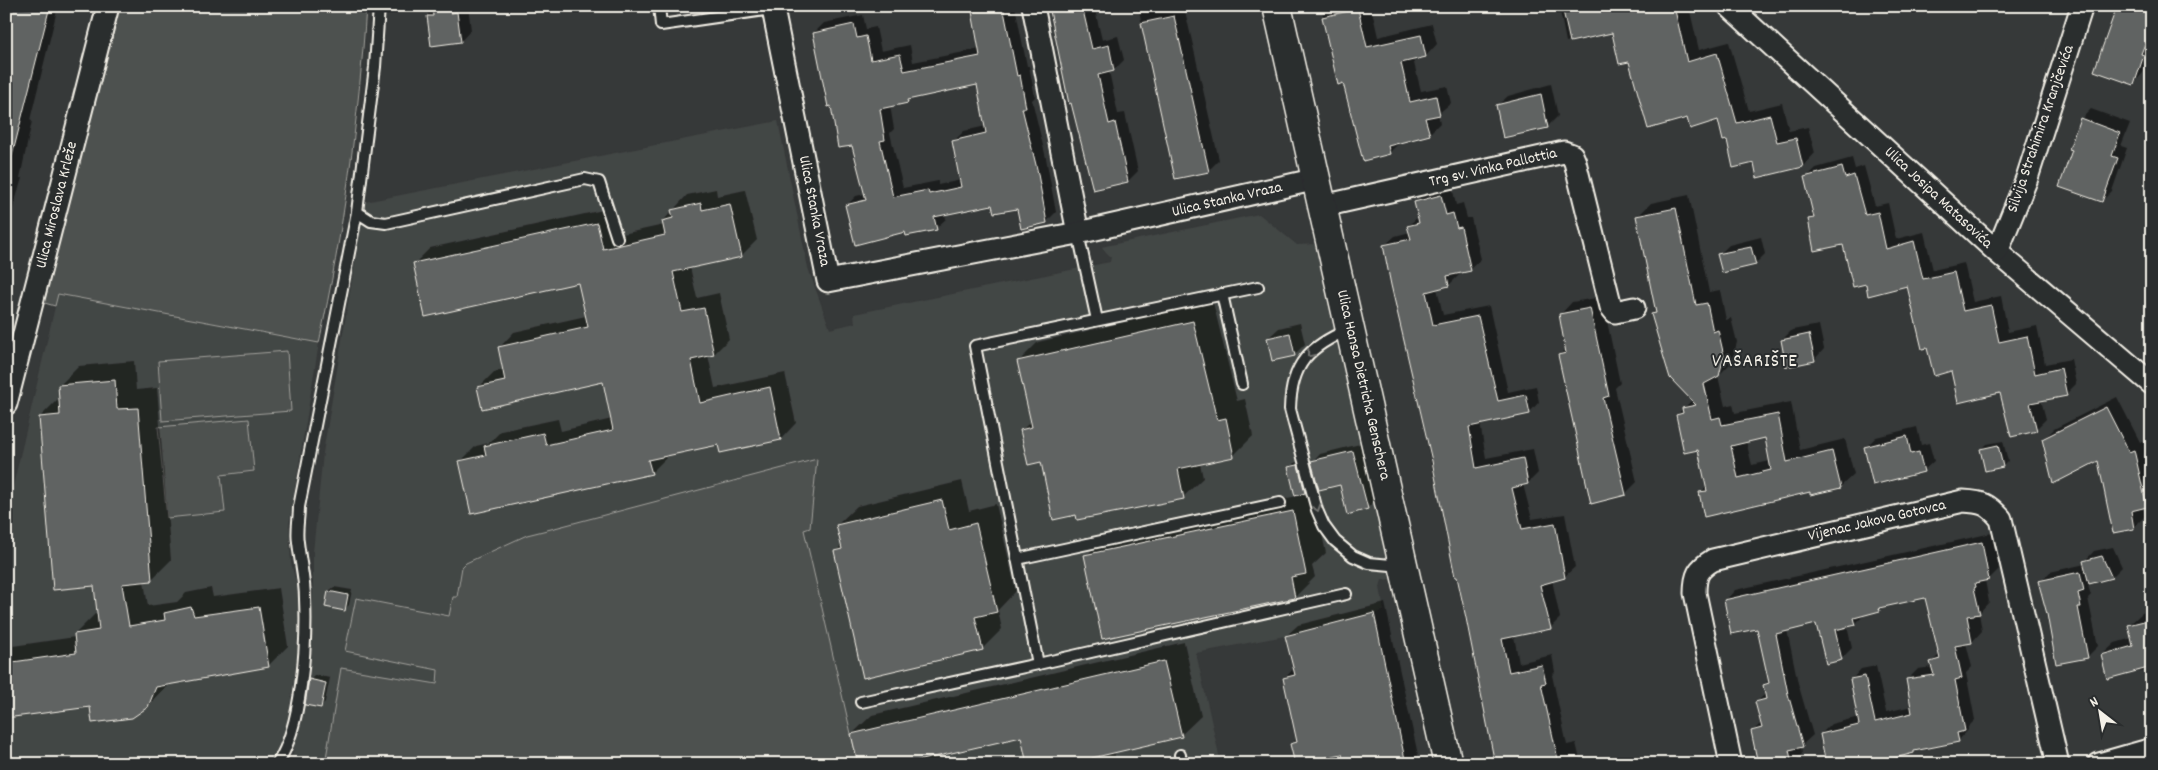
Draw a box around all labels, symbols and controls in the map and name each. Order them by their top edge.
street label: Silvija Strahimira Kranjčevića [2001,42,2081,216]
street label: Ulica Miroslava Krleže [30,139,84,271]
street label: Trg sv. Vinka Pallottia [1427,142,1560,194]
street label: Ulica Josipa Matasovića [1879,142,1998,255]
street label: Ulica Stanka Vraza [792,154,836,269]
street label: Ulica Stanka Vraza [1170,176,1285,224]
street label: Ulica Hansa Dietricha Genschera [1330,288,1396,483]
one-way arrow [1307,349,1316,358]
district label: VAŠARIŠTE [1712,349,1798,376]
street label: Vijenac Jakova Gotovca [1806,494,1949,548]
one-way arrow [1311,503,1321,511]
north arrow [2076,688,2126,738]
text: N [2086,692,2103,713]

